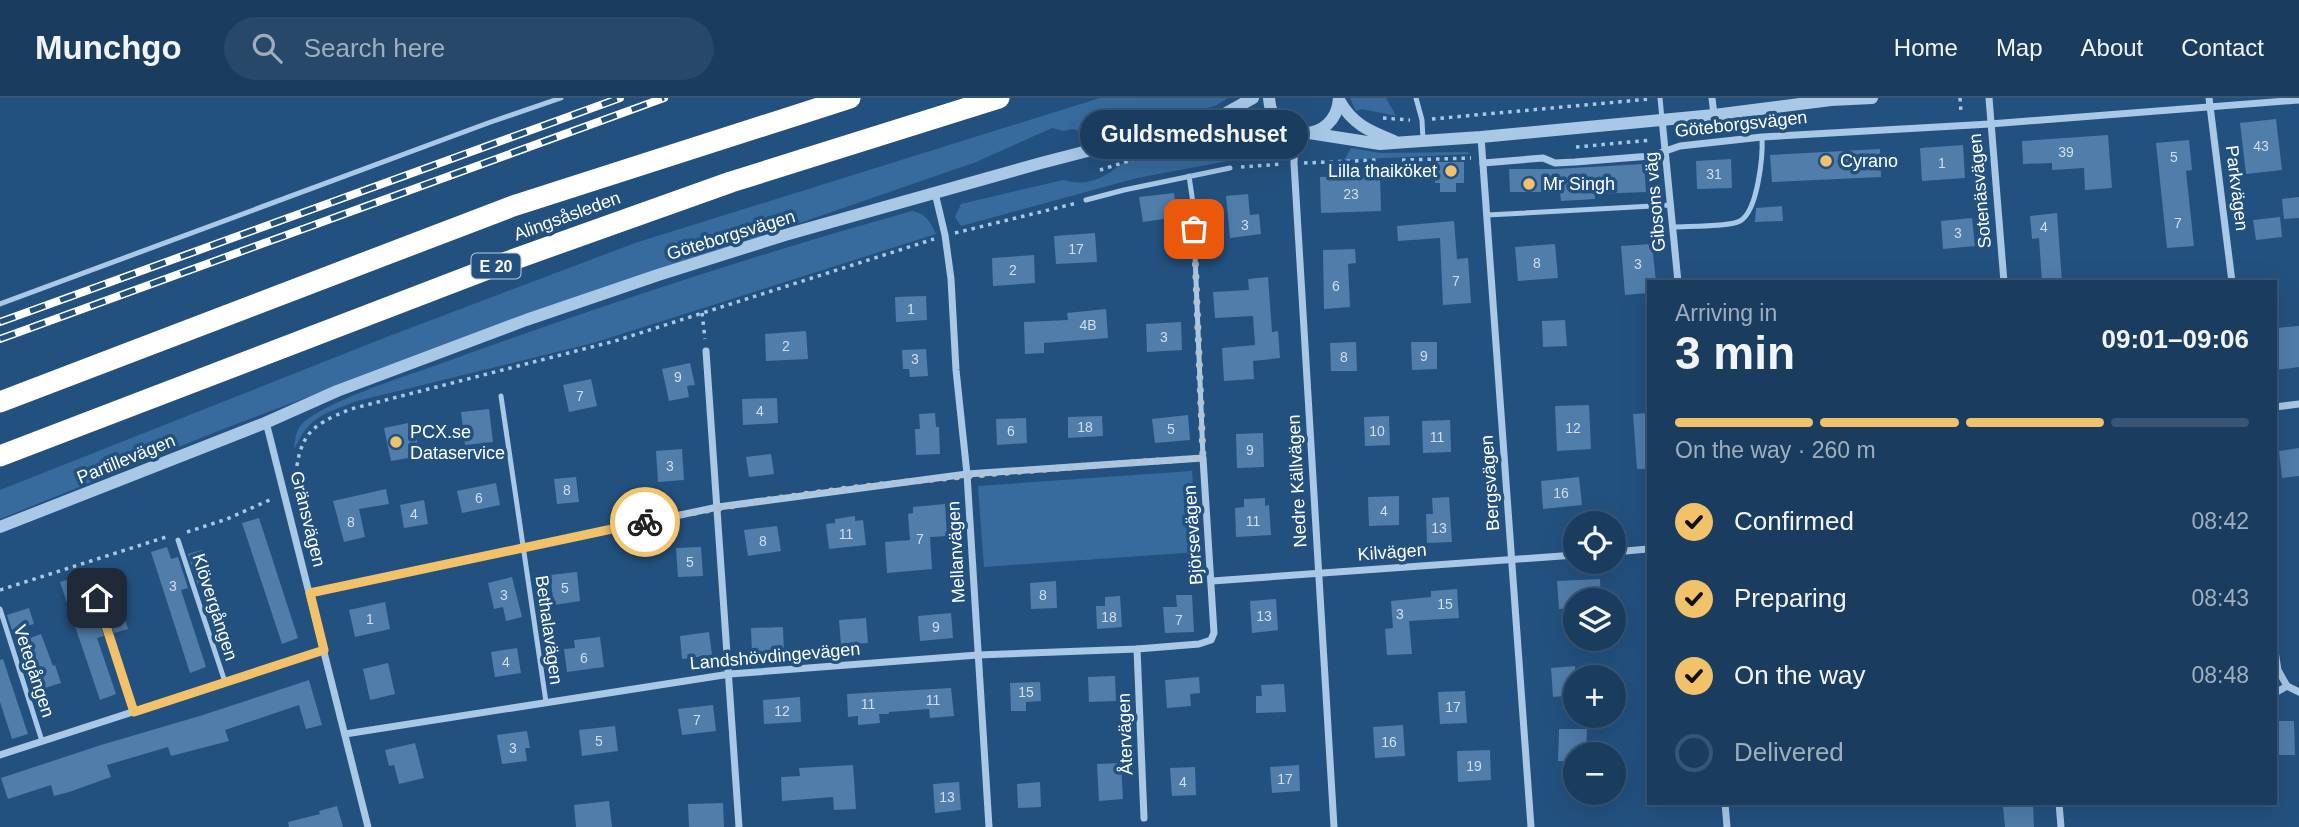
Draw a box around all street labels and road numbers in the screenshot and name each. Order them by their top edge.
street label: Göteborgsvägen [1674,107,1808,141]
street label: Sotenäsvägen [1965,133,1995,249]
street label: Parkvägen [2222,144,2252,232]
street label: Gibsons väg [1641,151,1669,253]
street label: Alingsåsleden [511,187,623,245]
street label: Göteborgsvägen [664,206,798,264]
road number: E 20 [472,254,520,278]
street label: Nedre Källvägen [1284,414,1310,548]
street label: Partillevägen [74,430,178,488]
street label: Bergsvägen [1477,434,1503,532]
street label: Gränsvägen [286,469,330,569]
street label: Björsevägen [1180,484,1206,586]
street label: Mellanvägen [943,501,969,603]
street label: Kilvägen [1357,540,1427,564]
street label: Klövergången [188,551,242,663]
street label: Bethalavägen [531,574,567,686]
street label: Vetegången [10,622,58,720]
street label: Landshövdingevägen [689,639,861,673]
street label: Återvägen [1114,693,1136,775]

